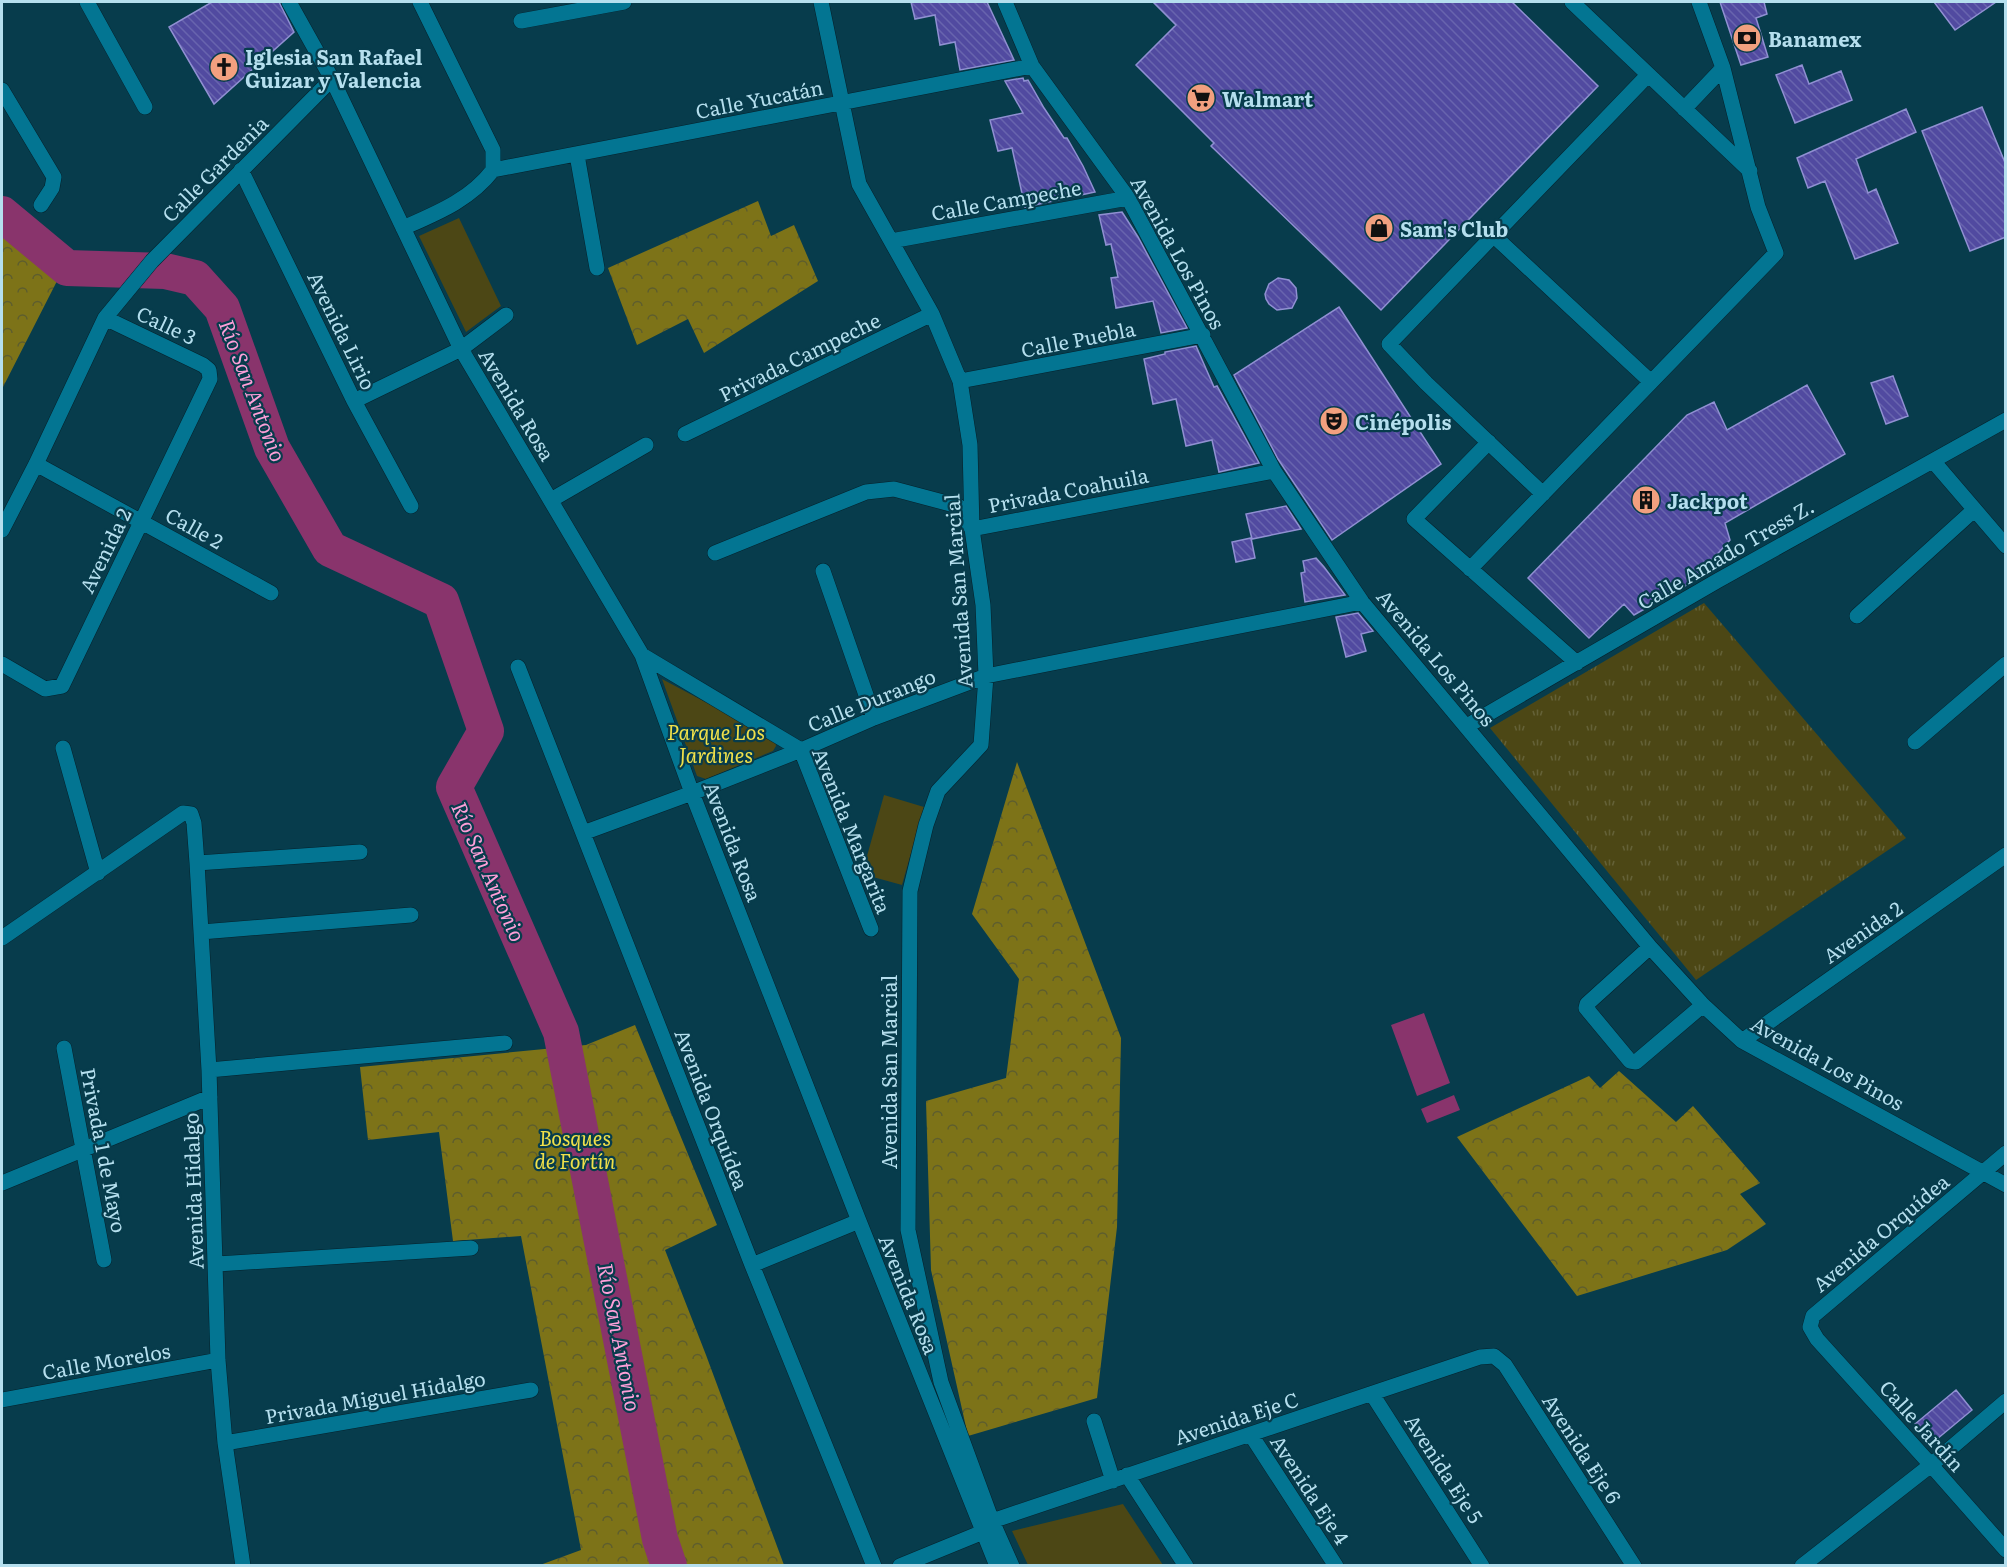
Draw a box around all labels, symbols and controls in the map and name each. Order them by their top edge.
bank icon: Banamex [1731,22,1763,54]
place label: Banamex [1768,23,1861,53]
place label: Iglesia San Rafael Guizar y Valencia [245,41,422,94]
church icon: Iglesia San Rafael Guizar y Valencia [208,51,240,83]
street label: Calle Yucatán [693,71,825,125]
supermarket icon: Walmart [1185,82,1217,114]
place label: Walmart [1222,83,1313,113]
street label: Calle Gardenia [154,108,274,228]
street label: Avenida Los Pinos [1124,170,1234,334]
street label: Calle Campeche [929,171,1083,227]
shop icon: Sam's Club [1363,212,1395,244]
place label: Sam's Club [1400,213,1508,243]
street label: Avenida Lirio [301,266,385,394]
street label: Calle 3 [132,297,202,351]
street label: Privada Campeche [713,304,885,408]
street label: Calle Puebla [1018,312,1138,364]
water label: Río San Antonio [213,314,295,466]
street label: Avenida Rosa [473,342,564,466]
theatre icon: Cinépolis [1318,405,1350,437]
place label: Cinépolis [1355,406,1451,436]
street label: Privada Coahuila [985,459,1151,519]
building icon: Jackpot [1630,484,1662,516]
place label: Jackpot [1667,485,1748,515]
street label: Calle Amado Tress Z. [1631,490,1819,616]
street label: Avenida San Marcial [935,493,979,689]
street label: Calle 2 [160,499,230,555]
street label: Avenida 2 [70,502,138,598]
street label: Avenida Los Pinos [1371,582,1503,732]
street label: Calle Durango [802,660,940,738]
park label: Parque Los Jardines [667,716,765,769]
street label: Avenida Margarita [806,742,900,918]
street label: Avenida Rosa [697,777,771,906]
water label: Río San Antonio [445,796,535,946]
street label: Avenida 2 [1816,892,1908,970]
street label: Avenida San Marcial [873,974,903,1169]
street label: Avenida Los Pinos [1746,1007,1910,1117]
street label: Avenida Orquídea [669,1024,758,1194]
street label: Privada 1 de Mayo [74,1065,136,1235]
street label: Avenida Hidalgo [174,1112,210,1270]
park label: Bosques de Fortín [535,1122,616,1175]
street label: Avenida Orquídea [1805,1166,1955,1298]
street label: Avenida Rosa [872,1230,948,1358]
water label: Río San Antonio [591,1260,651,1414]
street label: Calle Morelos [40,1334,172,1386]
street label: Privada Miguel Hidalgo [262,1362,488,1430]
street label: Calle Jardín [1874,1372,1972,1478]
street label: Avenida Eje C [1170,1383,1302,1451]
street label: Avenida Eje 6 [1536,1387,1630,1509]
street label: Avenida Eje 5 [1398,1407,1492,1529]
street label: Avenida Eje 4 [1264,1428,1358,1550]

